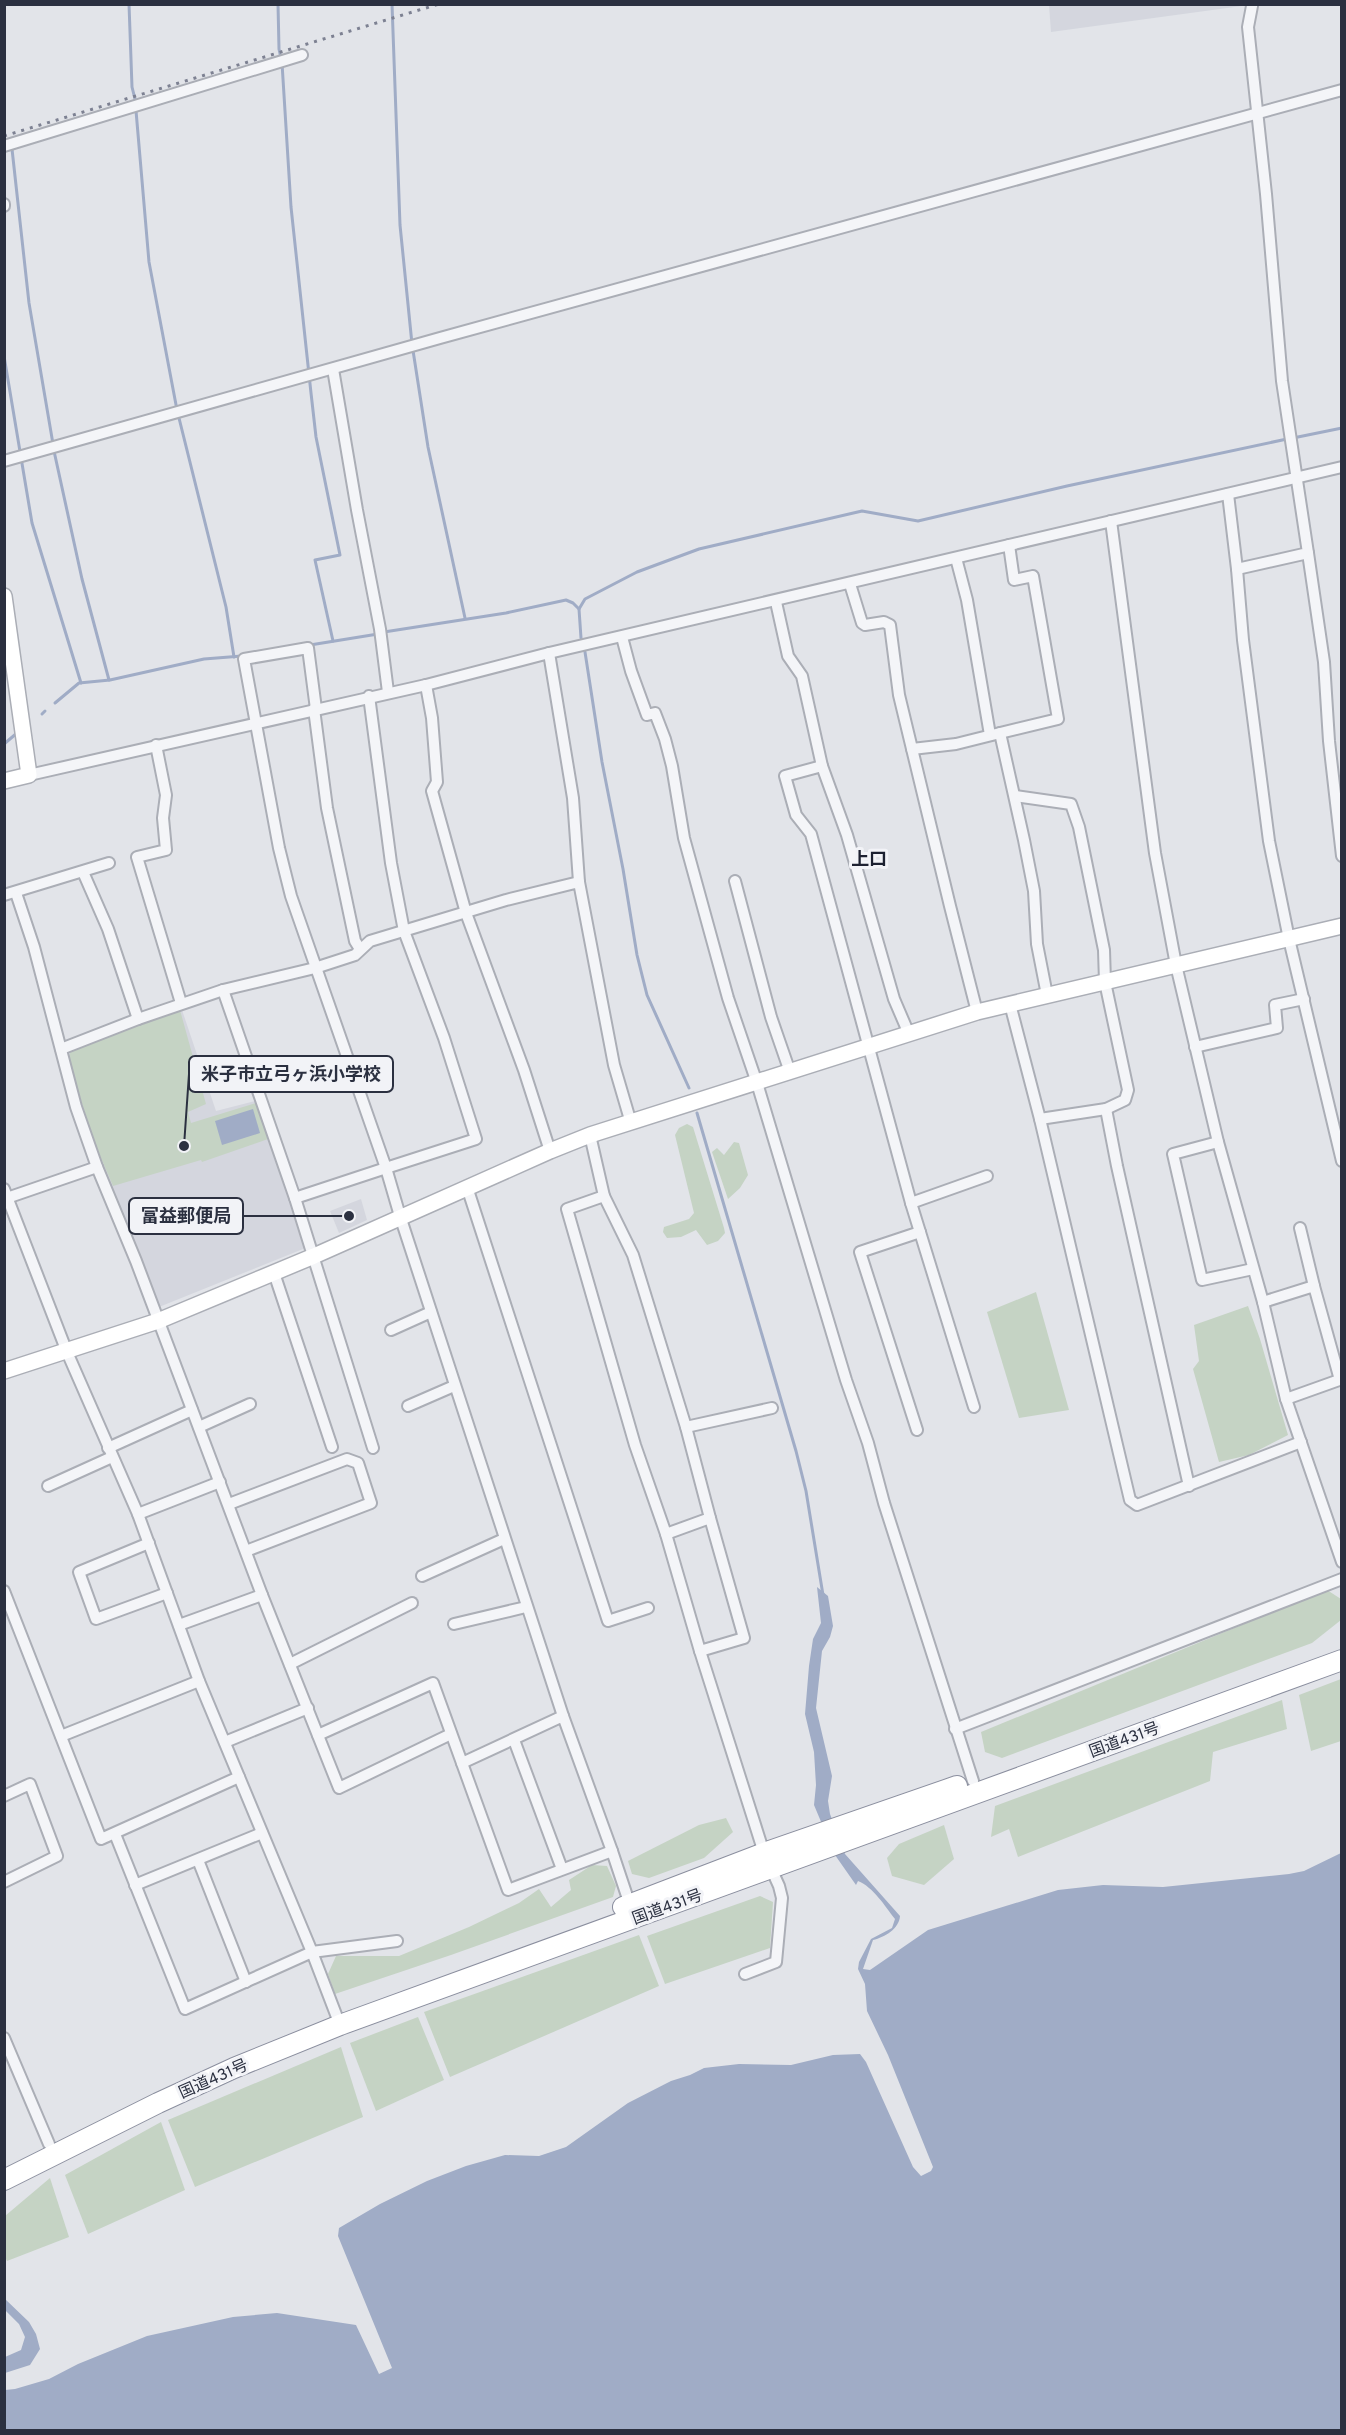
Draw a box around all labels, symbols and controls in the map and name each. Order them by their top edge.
district label: 上口 [851,849,887,872]
callout: 米子市立弓ヶ浜小学校 [189,1056,393,1092]
text: 米子市立弓ヶ浜小学校 [201,1064,381,1087]
callout: 富益郵便局 [129,1198,243,1234]
text: 富益郵便局 [141,1206,231,1229]
street label: 国道431号 [1087,1719,1163,1763]
street label: 国道431号 [630,1886,706,1930]
street label: 国道431号 [176,2056,251,2104]

